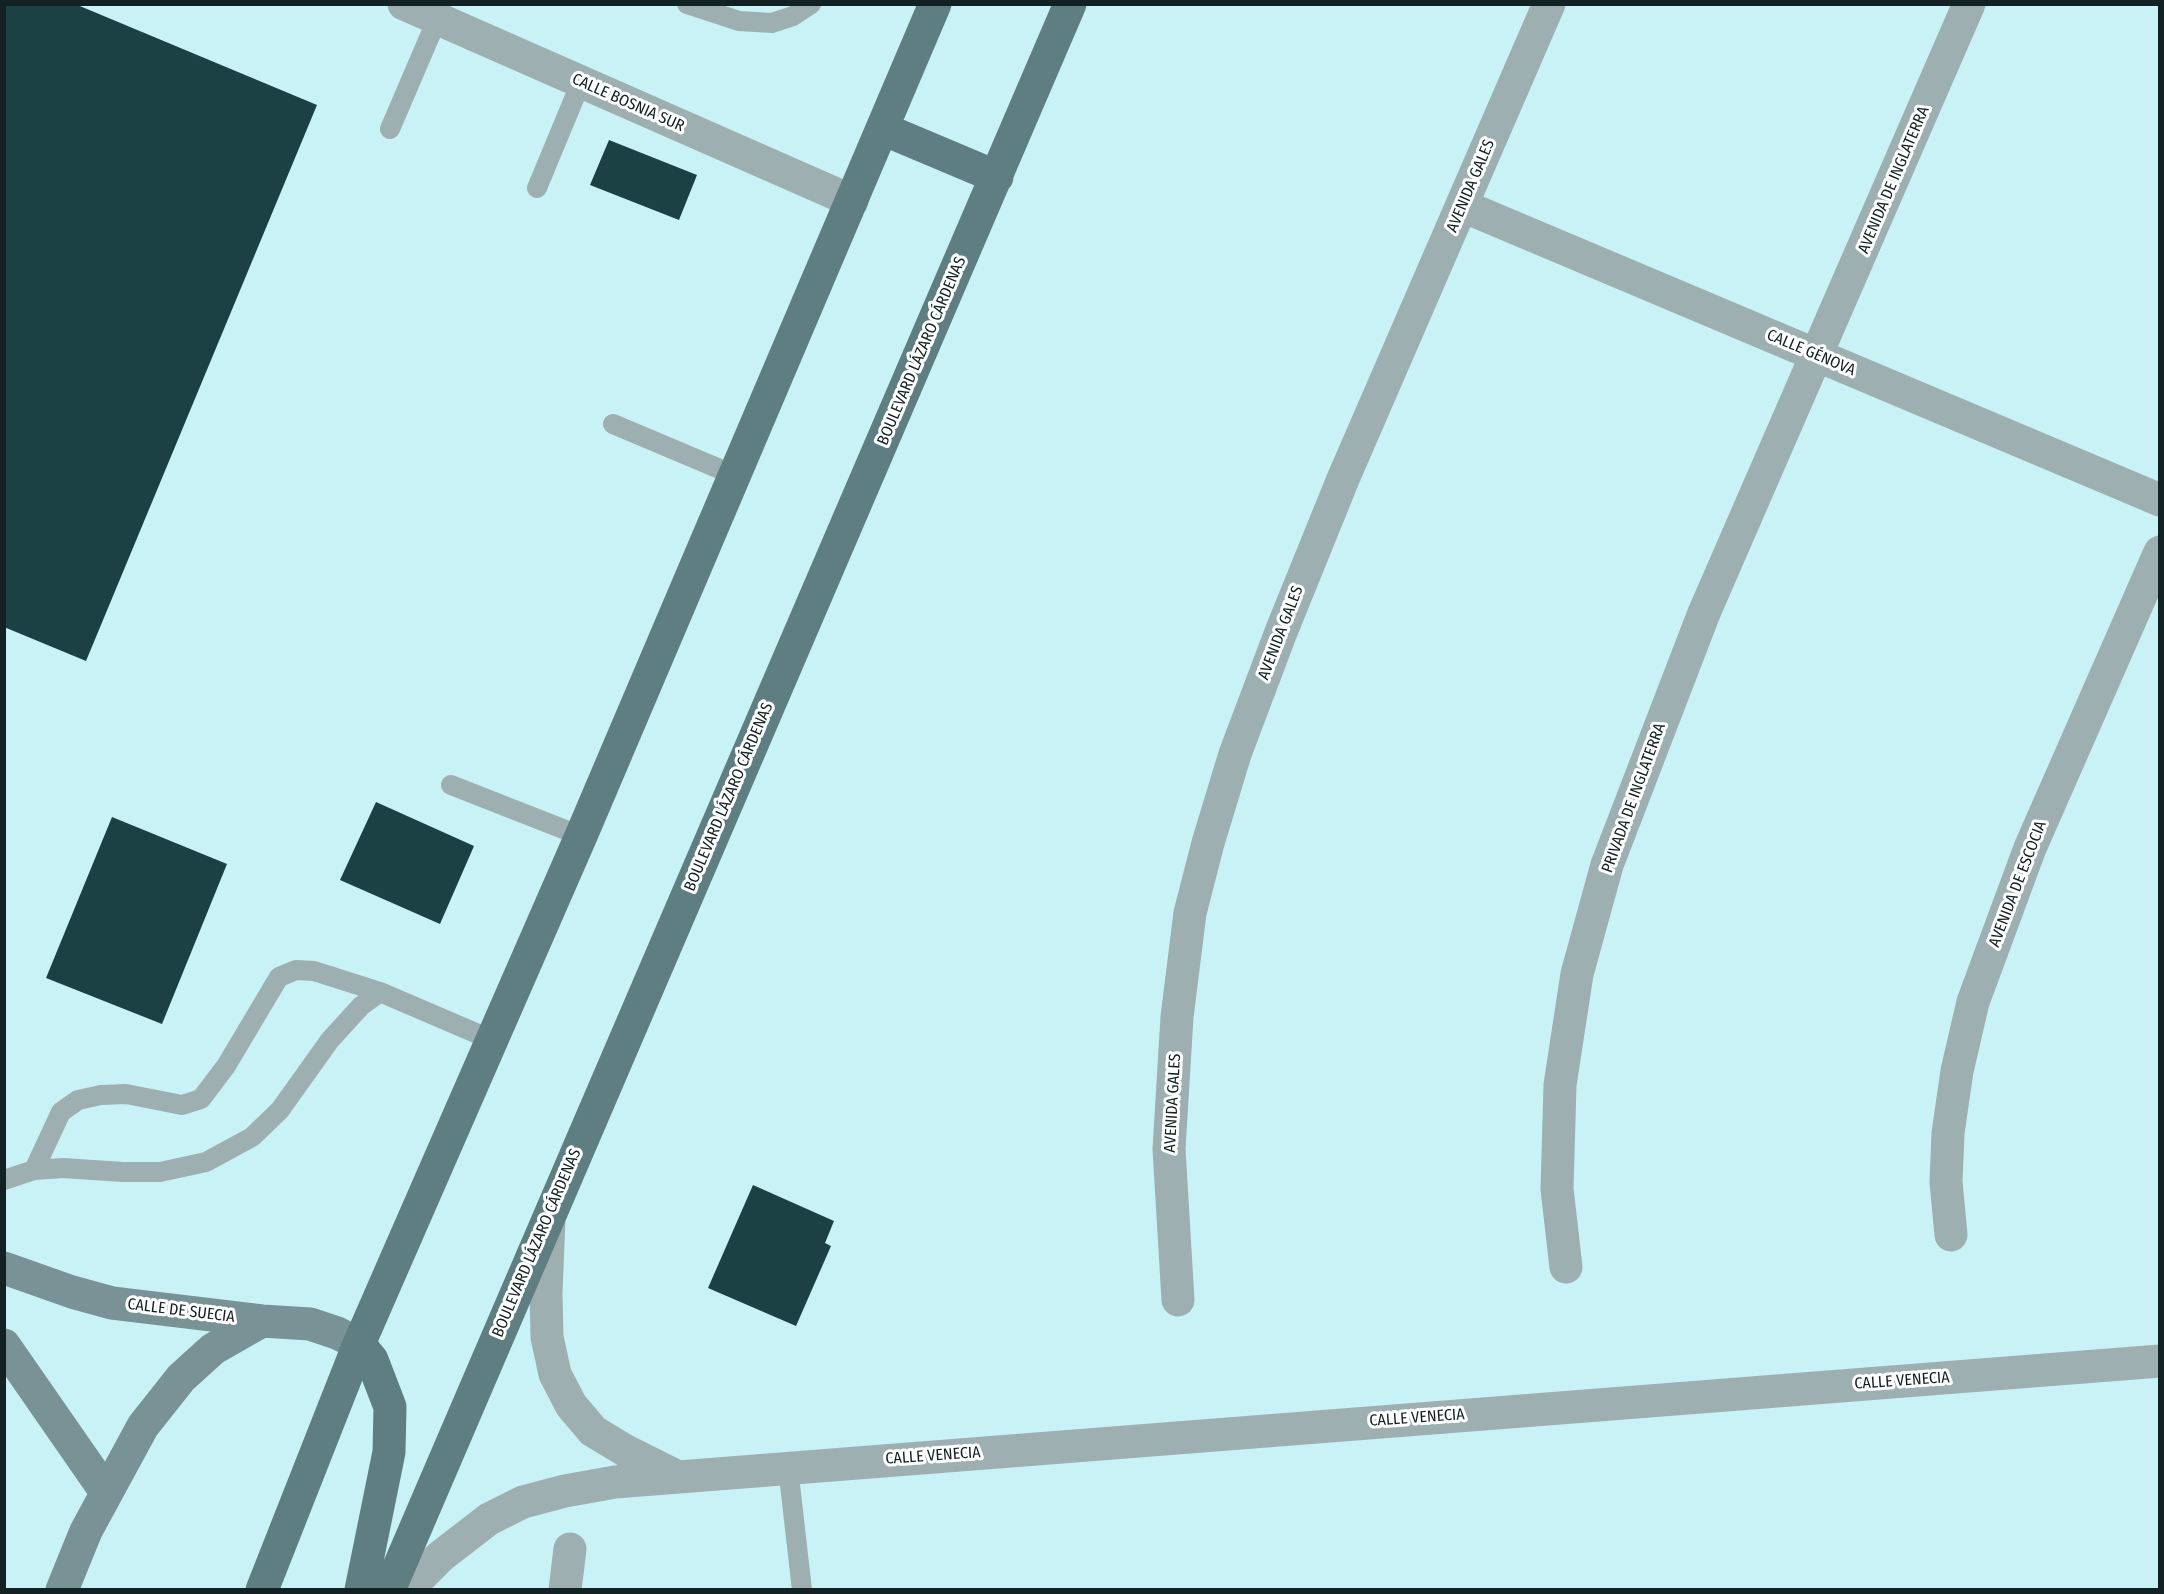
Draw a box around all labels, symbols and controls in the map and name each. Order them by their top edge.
street label: CALLE BOSNIA SUR [569,70,687,136]
street label: AVENIDA DE INGLATERRA [1854,103,1934,257]
street label: AVENIDA GALES [1443,137,1499,235]
street label: BOULEVARD LÁZARO CÁRDENAS [874,254,970,448]
street label: CALLE GÉNOVA [1764,326,1858,380]
street label: AVENIDA GALES [1254,583,1308,683]
street label: BOULEVARD LÁZARO CÁRDENAS [681,700,777,894]
street label: PRIVADA DE INGLATERRA [1598,720,1670,876]
street label: AVENIDA DE ESCOCIA [1985,818,2051,950]
street label: AVENIDA GALES [1161,1053,1185,1153]
street label: BOULEVARD LÁZARO CÁRDENAS [489,1146,585,1340]
street label: CALLE DE SUECIA [126,1295,236,1327]
street label: CALLE VENECIA [1854,1368,1950,1394]
street label: CALLE VENECIA [1369,1405,1465,1431]
street label: CALLE VENECIA [885,1443,981,1469]

